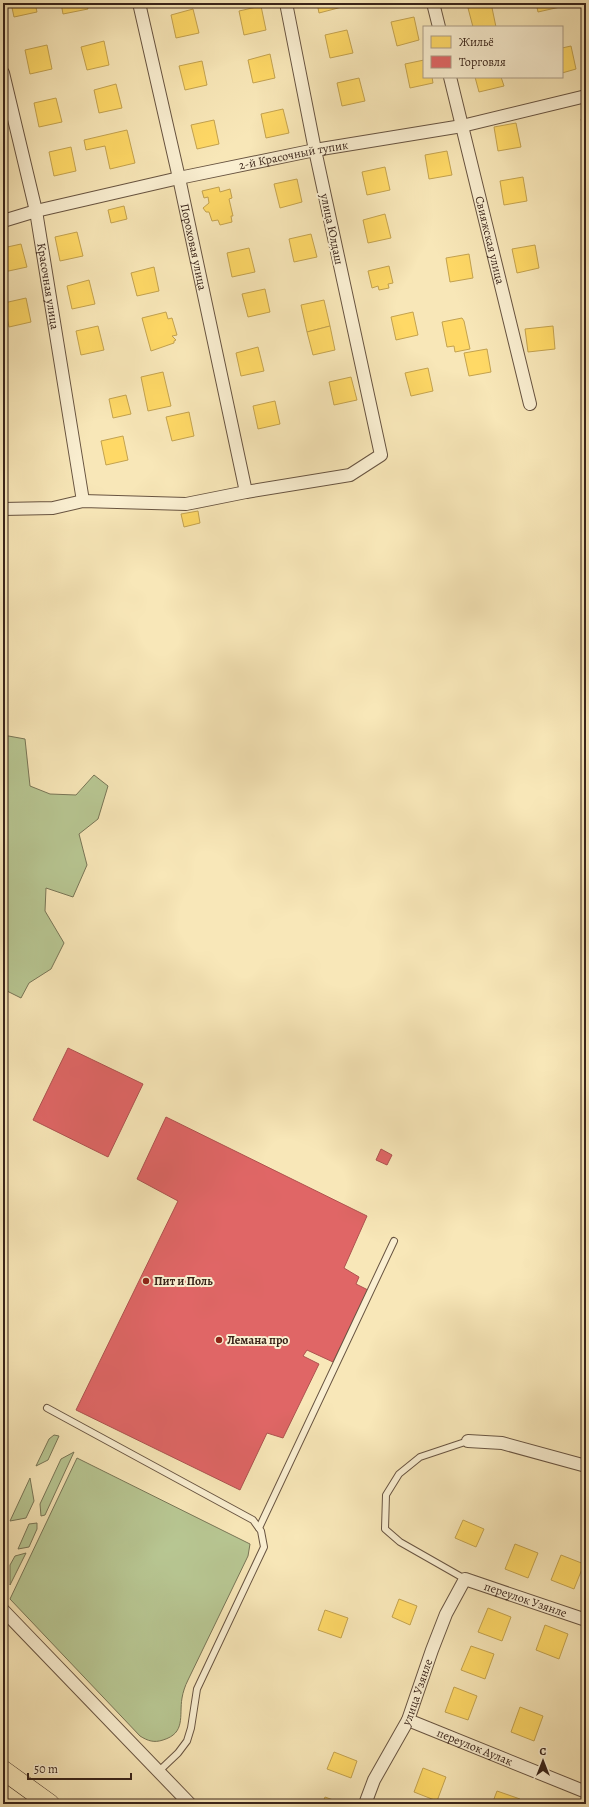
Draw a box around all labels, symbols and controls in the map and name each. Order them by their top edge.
legend [423,26,563,78]
text: Жильё [459,34,494,50]
text: Торговля [459,54,506,70]
street label: 2-й Красочный тупик [237,137,349,173]
street label: улица Юлдаш [316,191,347,266]
street label: Свияжская улица [471,194,509,286]
street label: Пороховая улица [177,202,211,292]
street label: Красочная улица [33,242,63,331]
place label: Пит и Поль [154,1273,213,1289]
marker: Пит и Поль [141,1276,151,1286]
place label: Лемана про [227,1332,288,1348]
marker: Лемана про [214,1335,224,1345]
street label: переулок Узянле [482,1578,569,1621]
street label: улица Узянле [398,1657,436,1729]
street label: переулок Аулак [435,1725,515,1769]
north arrow [523,1741,563,1781]
text: С [540,1744,547,1759]
scale bar [28,1755,131,1781]
text: 50 m [34,1761,58,1777]

